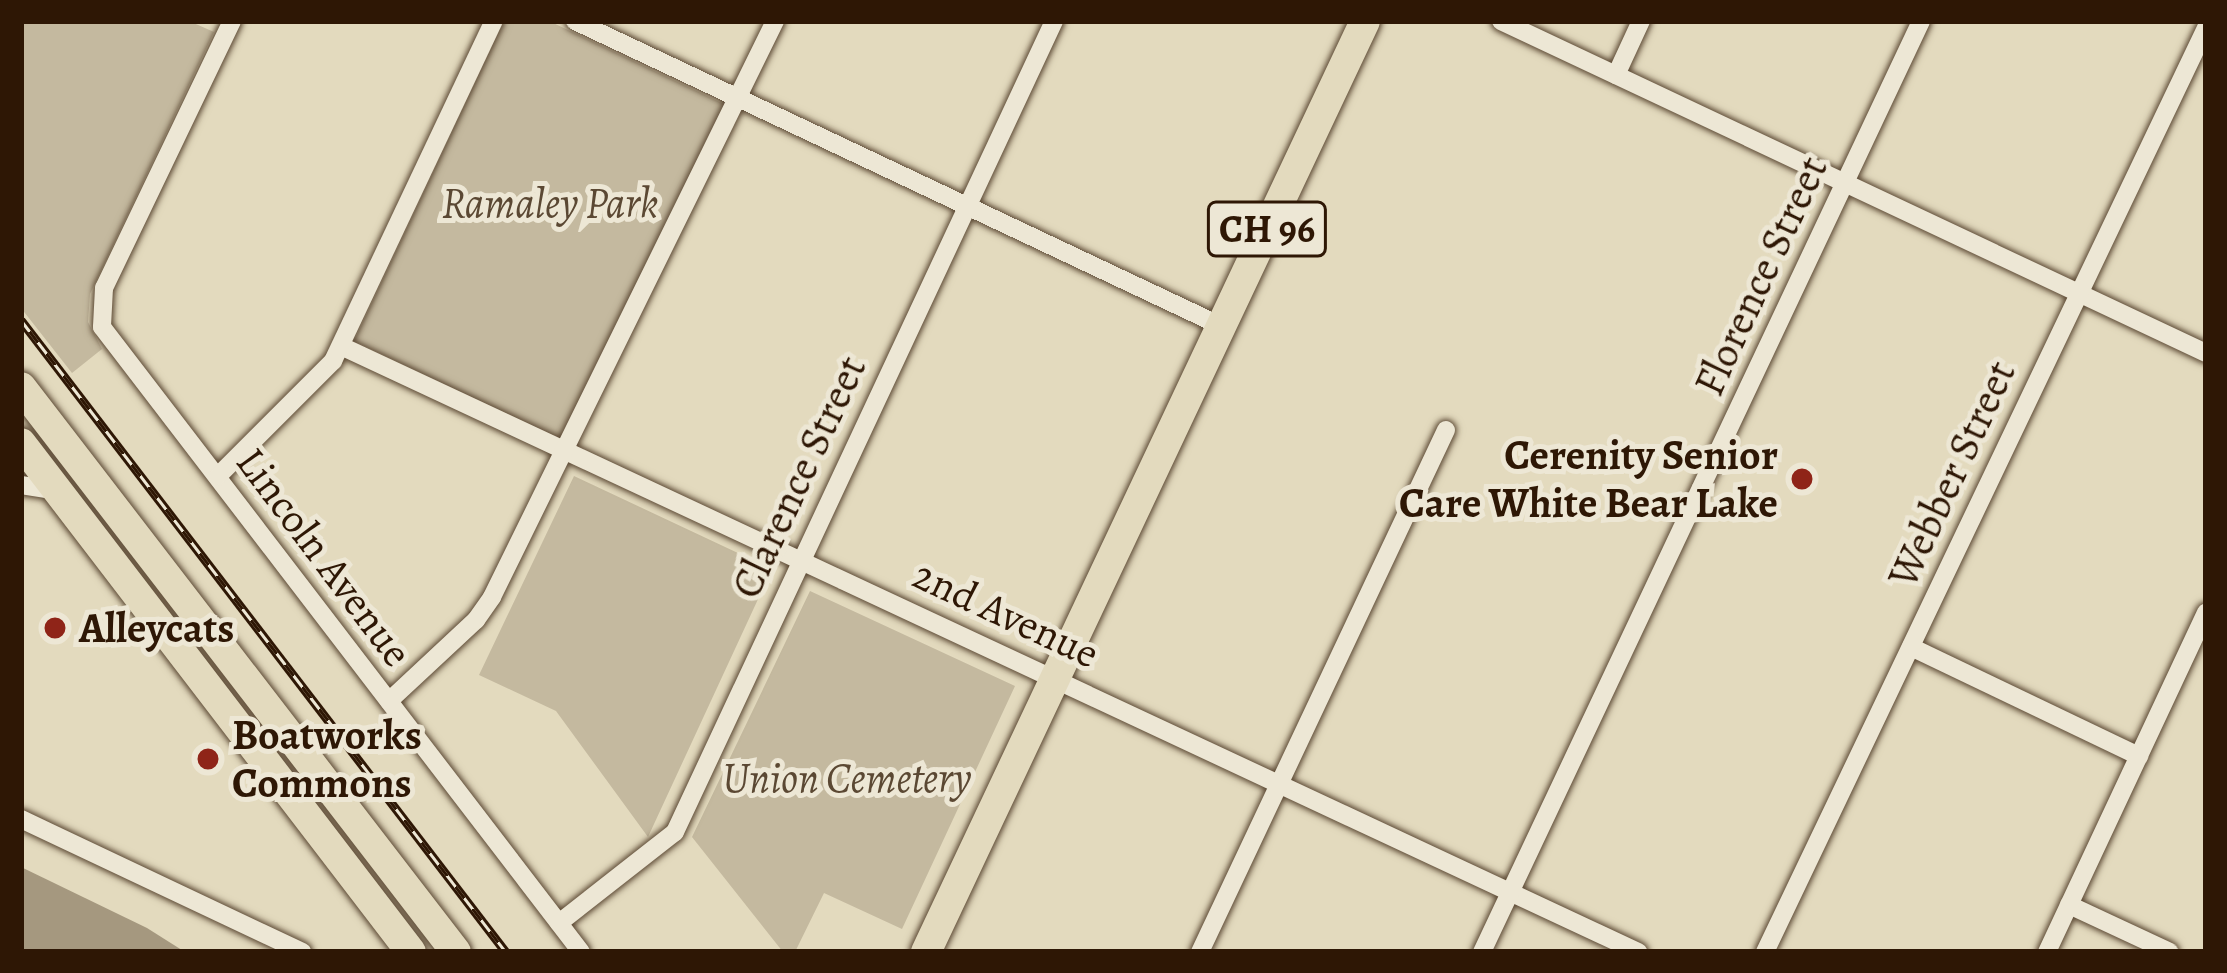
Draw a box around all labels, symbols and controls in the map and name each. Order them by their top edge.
street label: Florence Street [1684,149,1838,403]
park label: Ramaley Park [442,178,658,228]
road number: CH 96 [1204,196,1330,262]
street label: Clarence Street [721,348,877,606]
street label: Webber Street [1878,353,2026,595]
place label: Cerenity Senior Care White Bear Lake [1399,430,1778,528]
street label: Lincoln Avenue [225,438,423,676]
marker: Cerenity Senior Care White Bear Lake [1789,466,1815,492]
street label: 2nd Avenue [905,549,1107,679]
place label: Alleycats [79,603,234,653]
marker: Alleycats [42,615,68,641]
place label: Boatworks Commons [232,710,422,808]
marker: Boatworks Commons [195,746,221,772]
park label: Union Cemetery [722,753,972,803]

